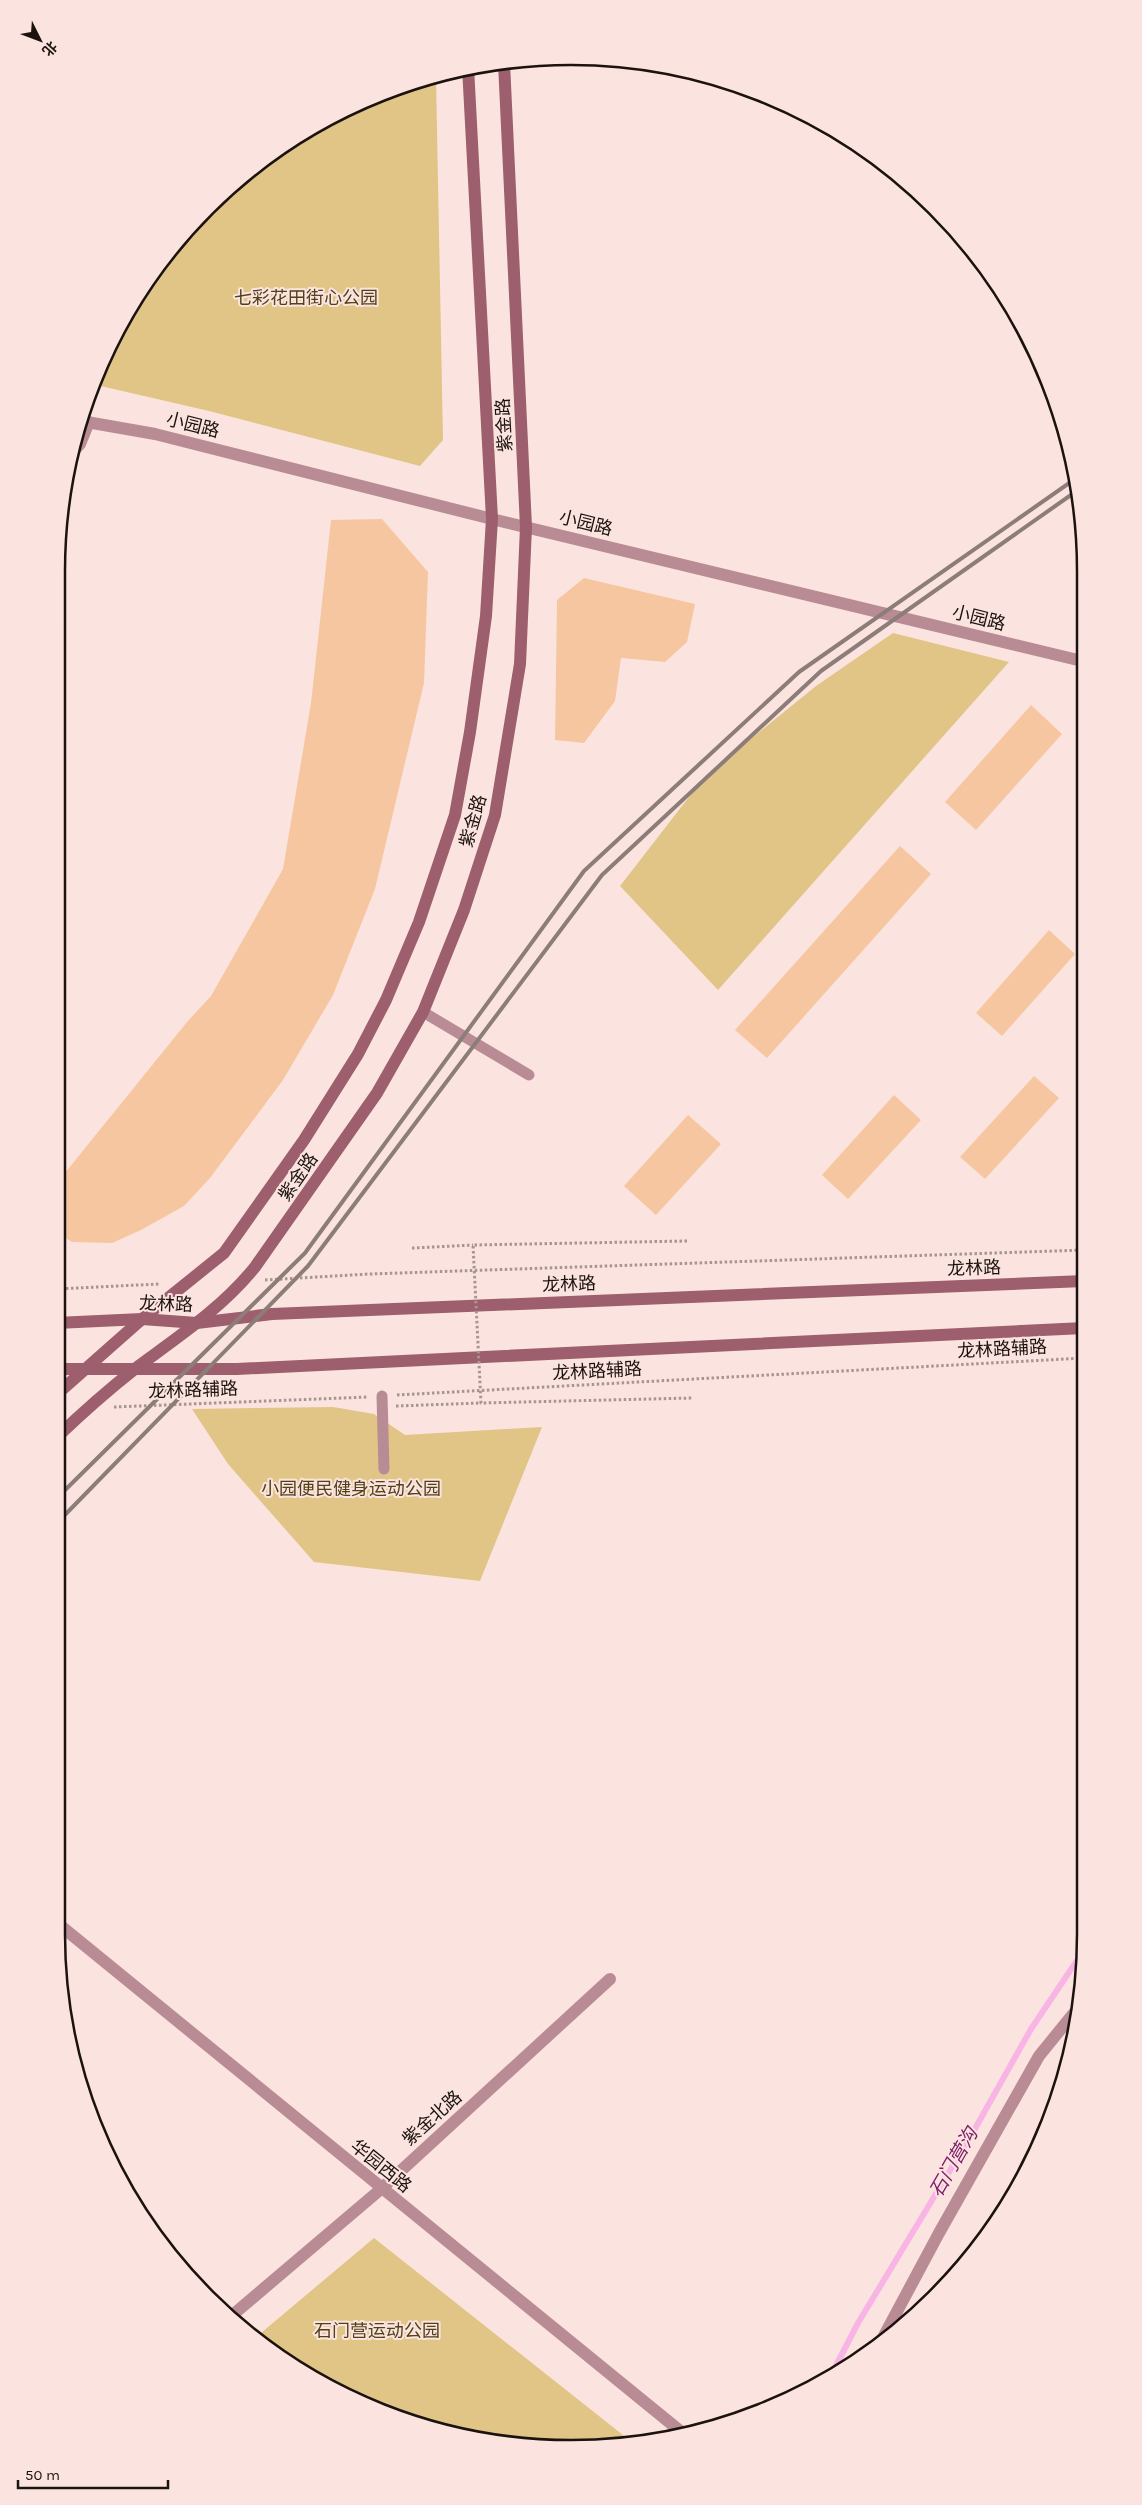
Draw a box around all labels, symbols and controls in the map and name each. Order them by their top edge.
north arrow [15,15,65,65]
text: 北 [38,37,60,59]
park label: 七彩花田街心公园 [234,287,378,309]
street label: 紫金路 [492,397,516,453]
street label: 小园路 [164,408,222,442]
street label: 小园路 [557,506,615,540]
street label: 小园路 [950,601,1008,635]
street label: 紫金路 [455,792,491,850]
street label: 紫金路 [274,1149,322,1205]
street label: 龙林路 [947,1256,1001,1280]
street label: 龙林路 [542,1272,596,1296]
street label: 龙林路 [139,1292,193,1316]
street label: 龙林路辅路 [956,1336,1048,1362]
street label: 龙林路辅路 [551,1358,643,1384]
street label: 龙林路辅路 [148,1377,238,1403]
park label: 小园便民健身运动公园 [261,1478,441,1500]
street label: 紫金北路 [398,2086,466,2150]
water label: 石门营沟 [925,2122,983,2201]
street label: 华园西路 [346,2135,416,2197]
park label: 石门营运动公园 [314,2320,440,2342]
scale bar [18,2458,168,2490]
text: 50 m [25,2466,60,2484]

